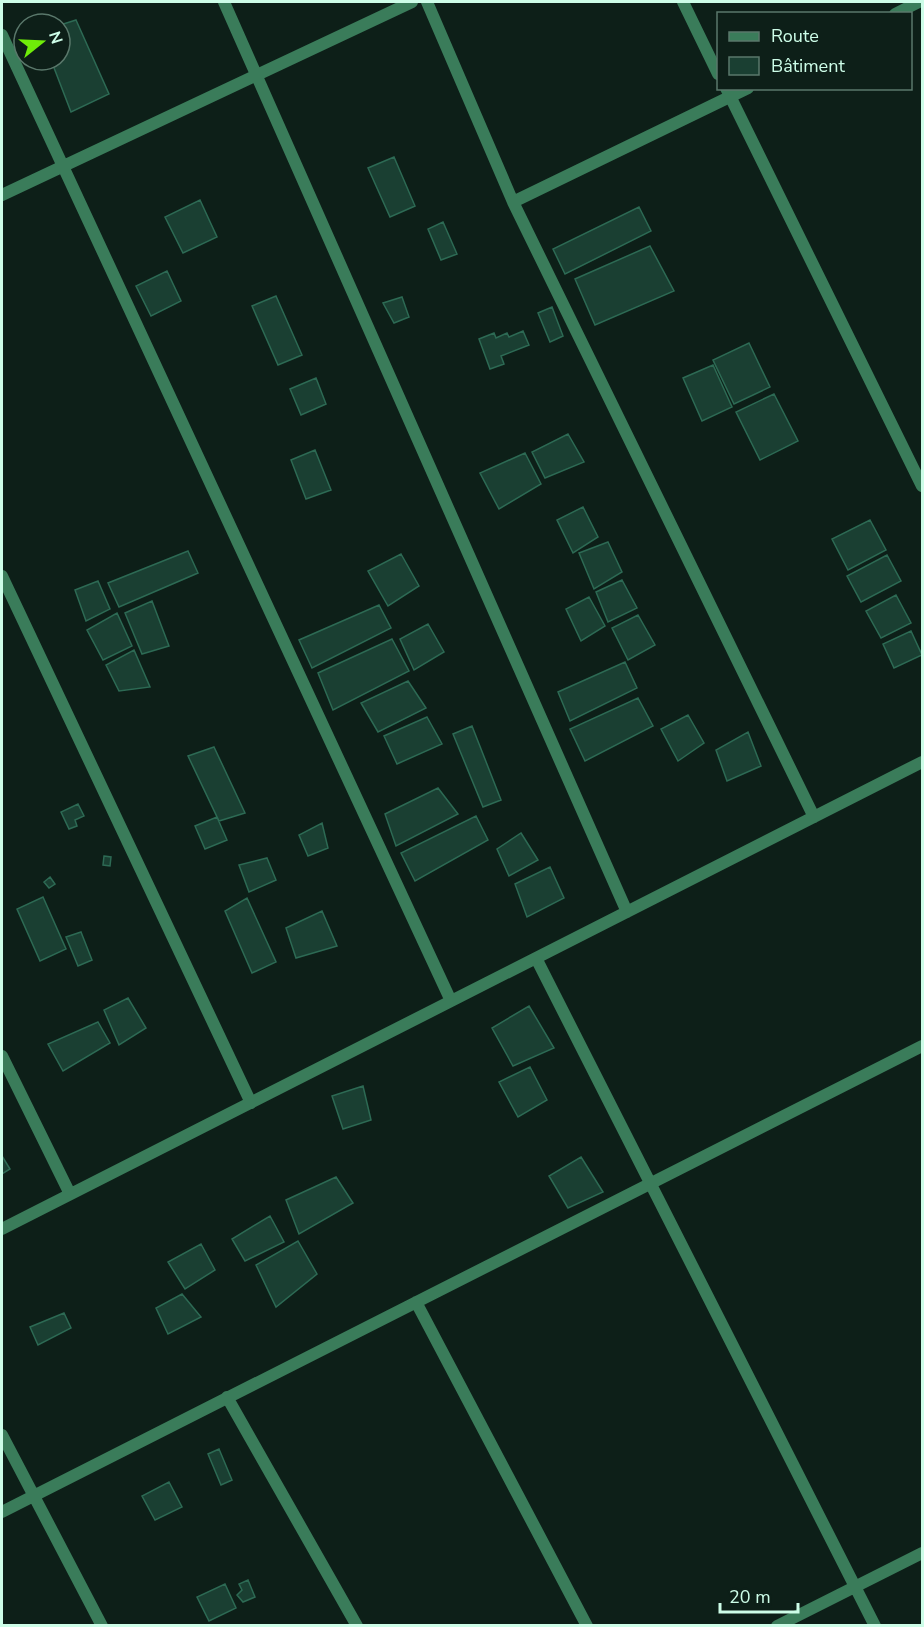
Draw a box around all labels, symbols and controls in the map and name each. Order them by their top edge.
north arrow [12,12,72,72]
legend [717,12,912,90]
text: Route [771,24,819,48]
text: N [43,29,68,47]
text: Bâtiment [771,54,845,78]
scale bar [720,1576,798,1614]
text: 20 m [729,1585,771,1609]

